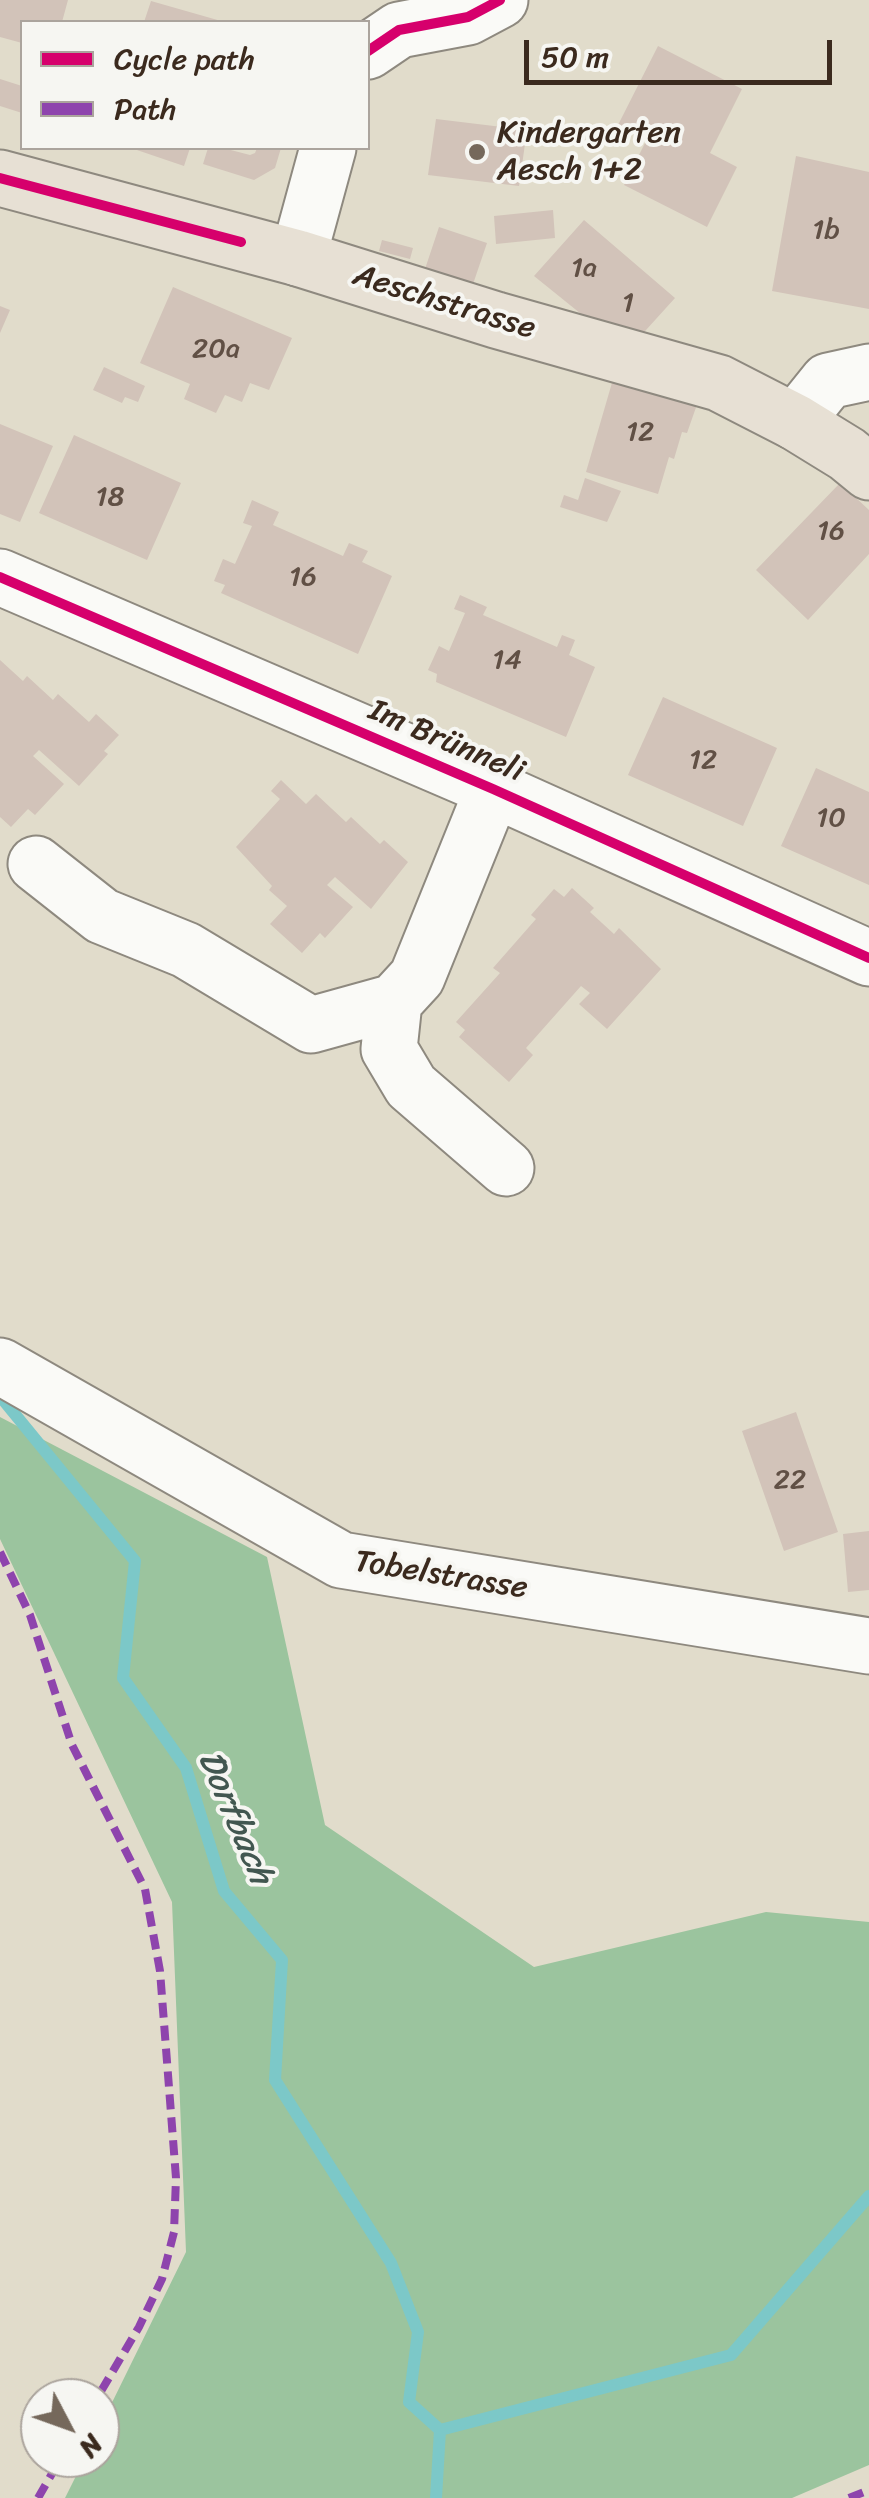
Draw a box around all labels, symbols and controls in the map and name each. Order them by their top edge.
legend [20,20,370,150]
scale bar [529,20,836,82]
text: 50 m [541,30,609,84]
text: Cycle path [114,32,255,86]
text: Path [114,82,176,136]
place label: Kindergarten Aesch 1+2 [497,115,681,190]
marker: Kindergarten Aesch 1+2 [466,141,488,163]
house number: 1b [812,214,840,248]
house number: 1a [571,252,597,286]
street label: Aeschstrasse [348,257,540,349]
house number: 1 [622,287,634,321]
house number: 20a [192,333,240,367]
house number: 12 [626,416,654,450]
house number: 18 [96,481,124,515]
house number: 16 [817,515,845,549]
house number: 16 [289,561,317,595]
house number: 14 [492,644,522,678]
street label: Im Brünneli [363,692,529,792]
house number: 12 [689,744,717,778]
house number: 10 [816,802,846,836]
house number: 22 [774,1464,806,1498]
street label: Tobelstrasse [352,1543,530,1609]
water label: Dorfbach [187,1745,281,1891]
north arrow [20,2378,120,2478]
text: N [67,2423,116,2470]

